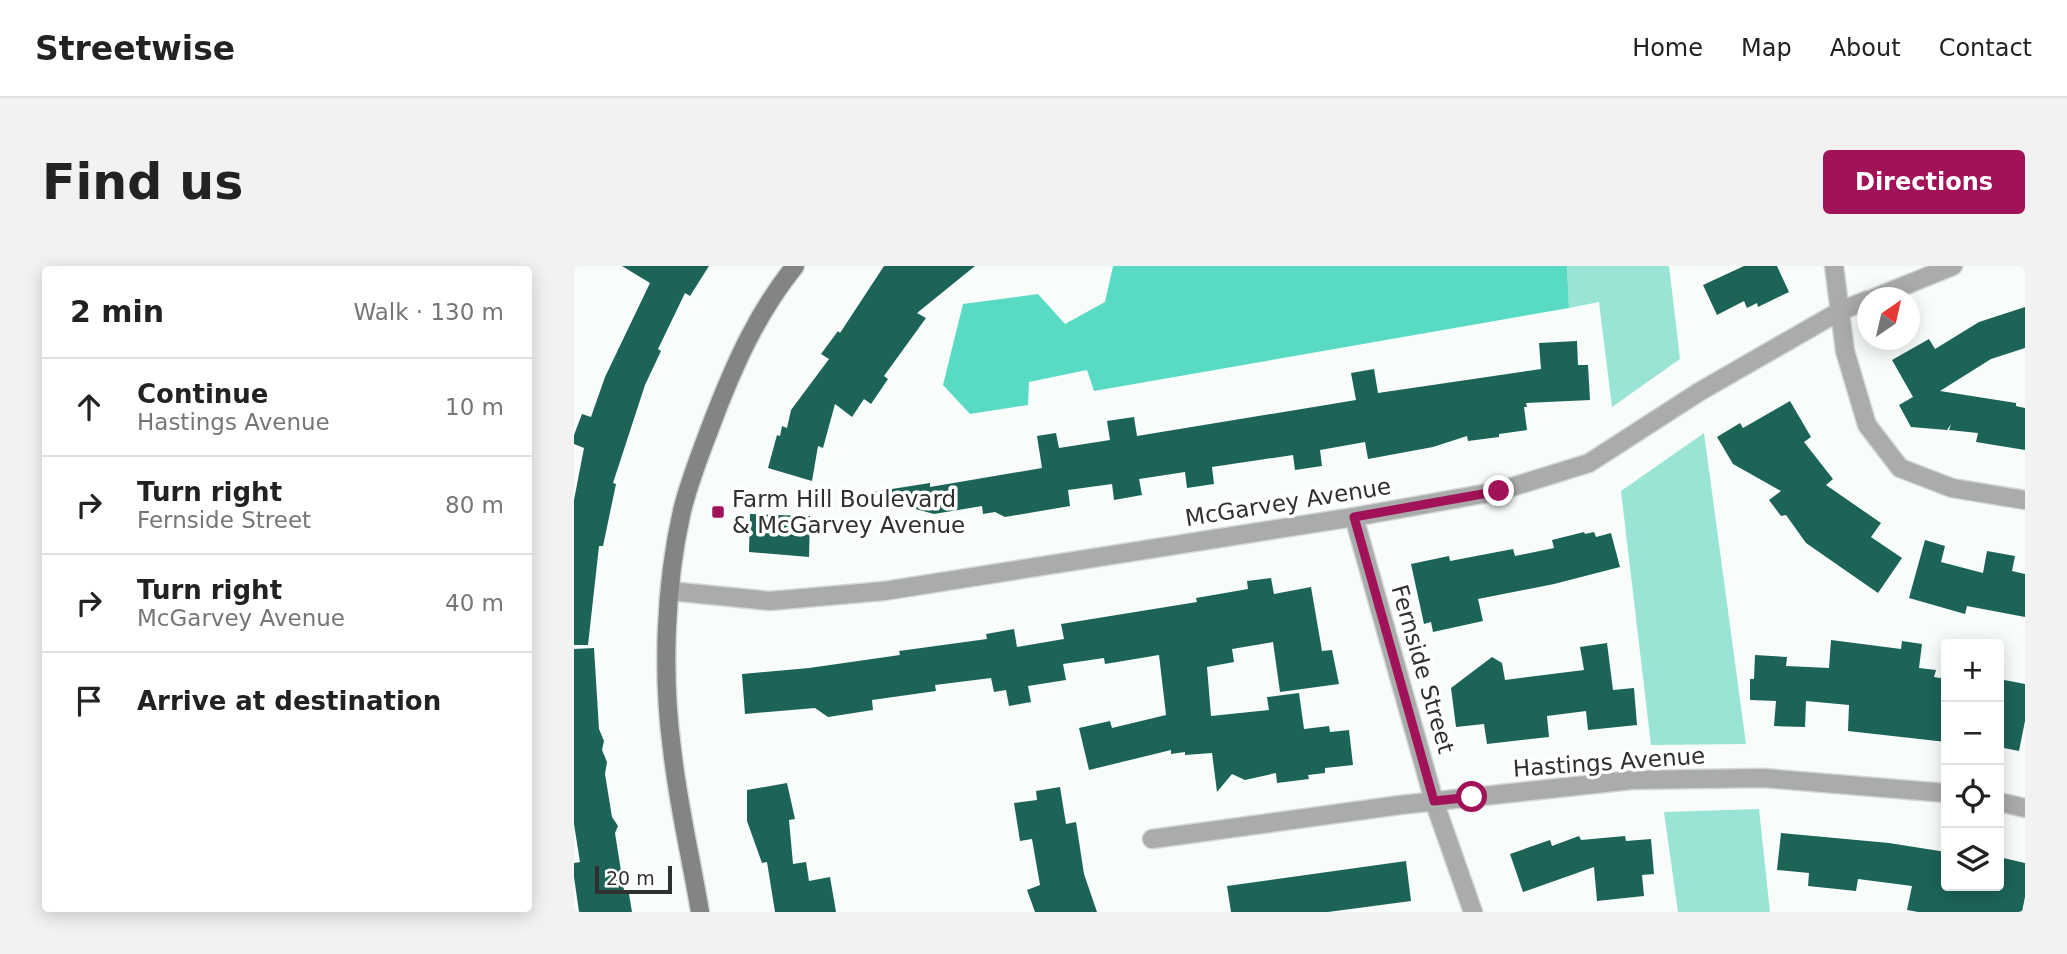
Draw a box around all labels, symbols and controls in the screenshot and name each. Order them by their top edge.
text: Streetwise [35,29,235,68]
text: Home [1632,34,1703,62]
text: Map [1741,34,1792,62]
text: About [1830,34,1901,62]
text: Contact [1939,34,2032,62]
button: Directions [1823,150,2025,214]
text: Find us [42,154,243,211]
north arrow [1857,287,1920,350]
text: 2 min [70,294,164,329]
text: Walk · 130 m [353,299,504,325]
text: Continue [137,379,268,409]
icon: ahead [70,388,108,426]
text: 10 m [445,394,504,420]
text: Hastings Avenue [137,409,330,435]
street label: McGarvey Avenue [1183,473,1393,531]
route end [1483,475,1514,506]
text: Turn right [137,477,282,507]
icon: right [70,486,108,524]
place label: Farm Hill Boulevard & McGarvey Avenue [732,486,965,538]
text: 80 m [445,492,504,518]
marker: Farm Hill Boulevard & McGarvey Avenue [710,504,726,520]
text: Fernside Street [137,507,311,533]
text: Turn right [137,575,282,605]
street label: Fernside Street [1387,582,1459,756]
icon: right [70,584,108,622]
text: 40 m [445,590,504,616]
text: McGarvey Avenue [137,605,345,631]
map controls [1941,639,2004,891]
button: + [1941,639,2004,702]
icon: arrive [70,682,108,720]
text: Arrive at destination [137,686,441,716]
button: − [1941,702,2004,765]
street label: Hastings Avenue [1512,742,1706,782]
button: locate [1941,765,2004,828]
route start [1456,781,1487,812]
button: layers [1941,828,2004,891]
scale bar [595,863,672,895]
text: 20 m [606,867,655,889]

